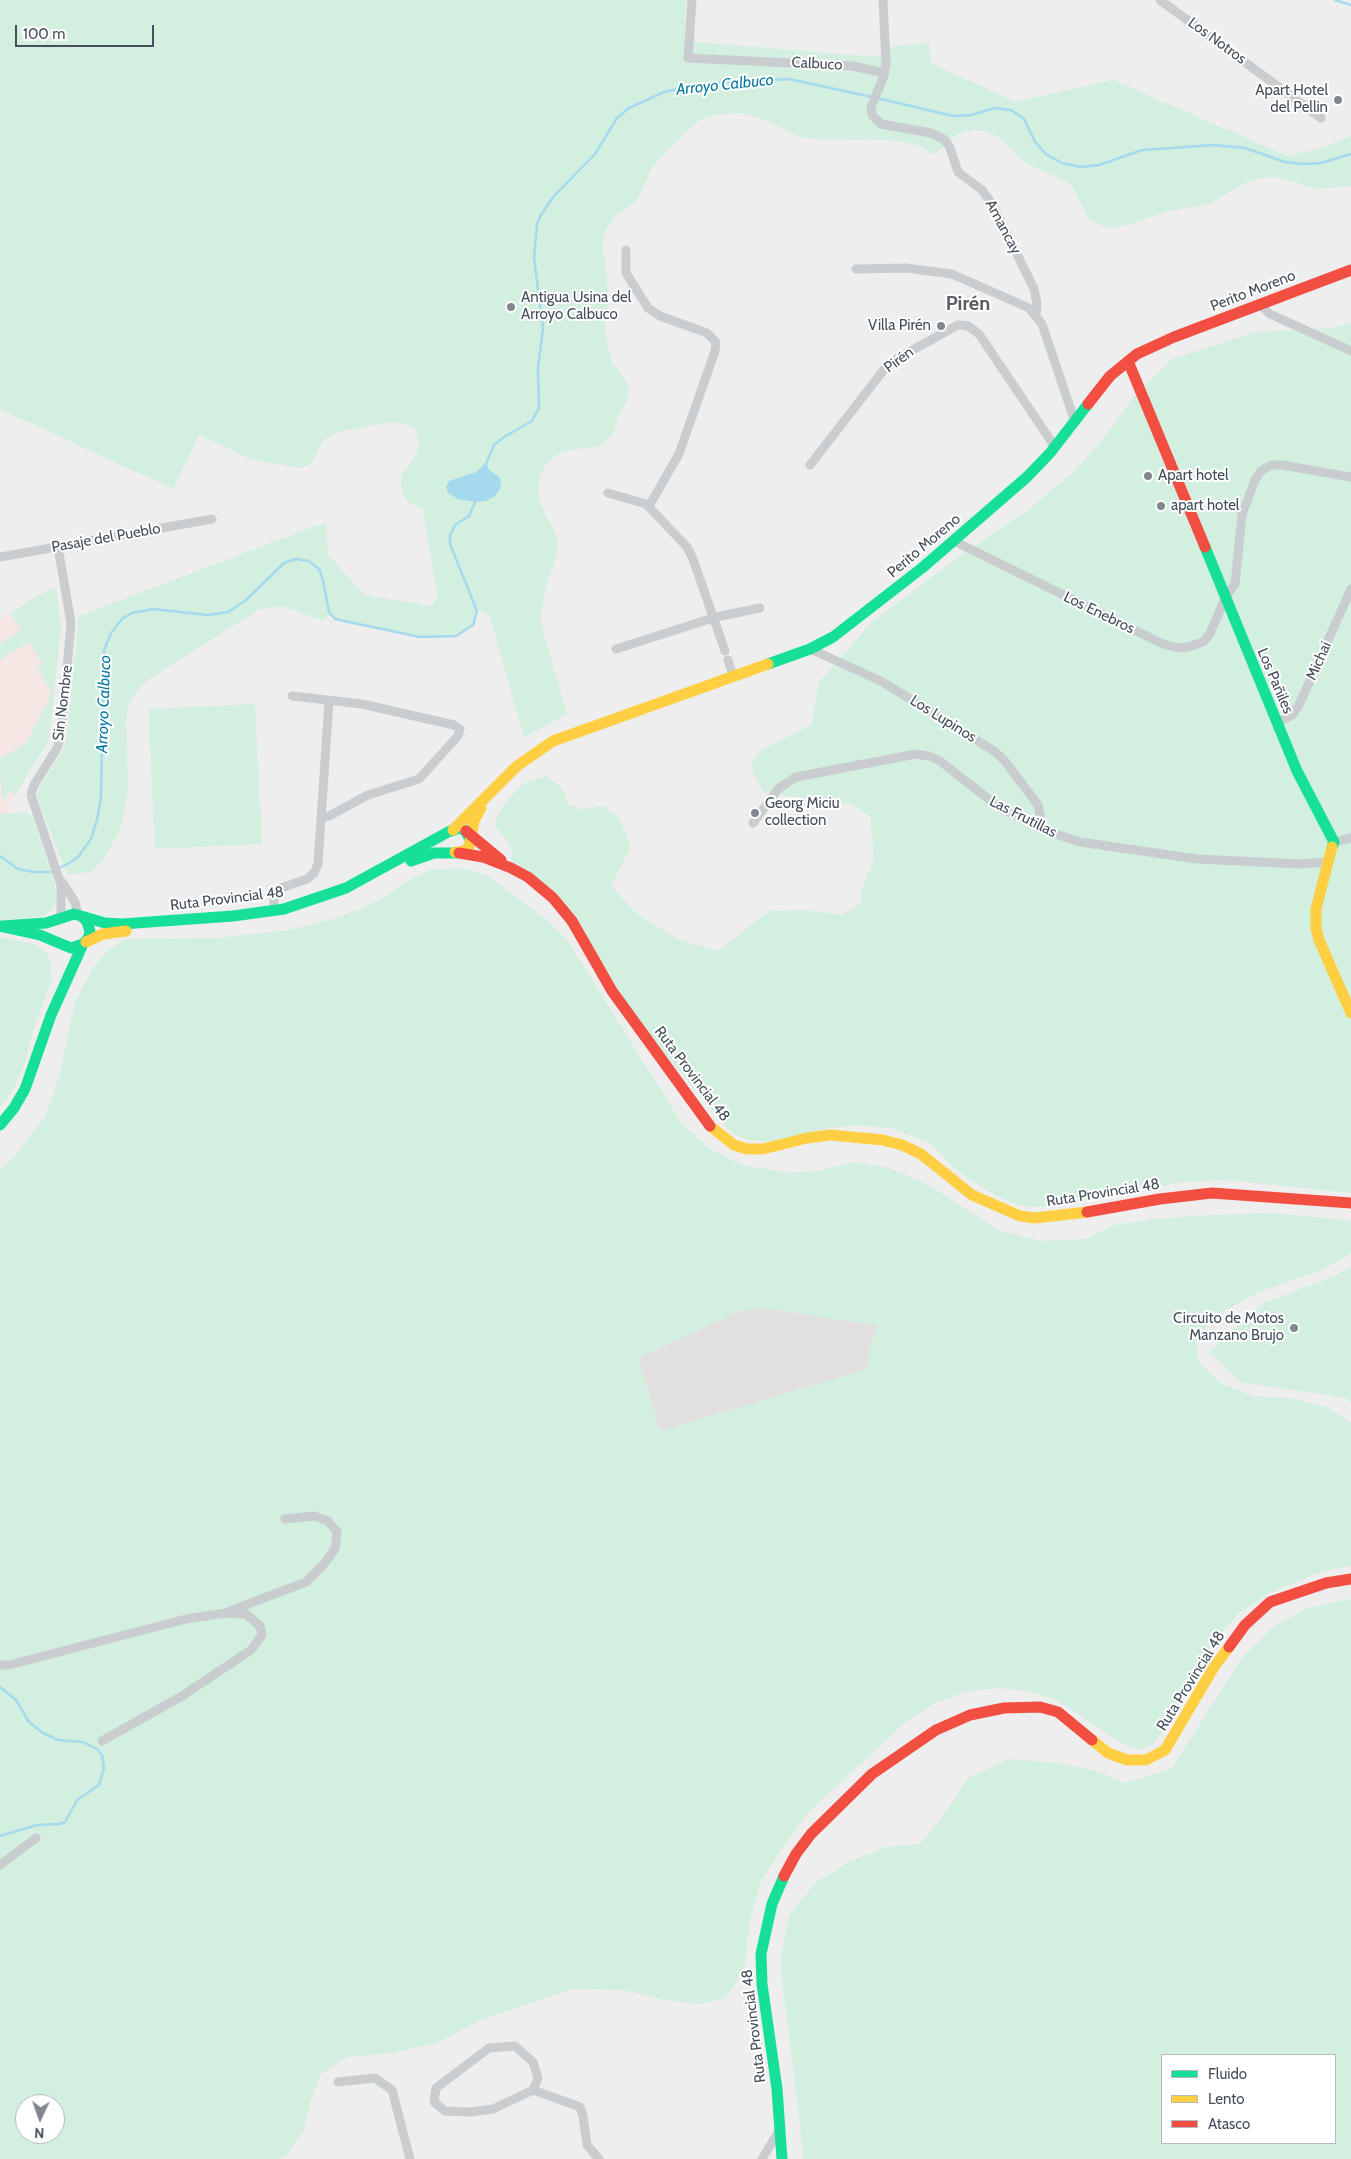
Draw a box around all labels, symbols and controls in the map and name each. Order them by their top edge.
street label: Los Notros [1184,14,1250,68]
scale bar [18,15,156,47]
text: 100 m [23,25,65,43]
street label: Calbuco [791,54,843,74]
water label: Arroyo Calbuco [675,70,775,100]
place label: Apart Hotel del Pellin [1255,82,1328,117]
marker: Apart Hotel del Pellin [1332,94,1344,106]
street label: Amancay [981,197,1025,257]
street label: Perito Moreno [1208,267,1298,315]
place label: Antigua Usina del Arroyo Calbuco [521,289,631,324]
district label: Pirén [946,292,990,316]
marker: Antigua Usina del Arroyo Calbuco [505,301,517,313]
place label: Villa Pirén [868,317,931,335]
marker: Villa Pirén [935,320,947,332]
street label: Pirén [881,343,917,377]
place label: Apart hotel [1158,467,1228,485]
marker: Apart hotel [1142,470,1154,482]
place label: apart hotel [1171,497,1239,515]
marker: apart hotel [1155,500,1167,512]
street label: Perito Moreno [884,510,964,582]
street label: Pasaje del Pueblo [50,520,162,556]
street label: Los Enebros [1061,588,1137,638]
street label: Michai [1303,639,1335,683]
street label: Los Pañiles [1253,645,1297,717]
water label: Arroyo Calbuco [93,655,115,753]
street label: Sin Nombre [49,664,77,742]
street label: Los Lupinos [906,692,980,746]
street label: Las Frutillas [986,792,1060,842]
place label: Georg Miciu collection [765,795,839,830]
marker: Georg Miciu collection [749,807,761,819]
street label: Ruta Provincial 48 [169,883,285,915]
street label: Ruta Provincial 48 [650,1023,734,1125]
street label: Ruta Provincial 48 [1045,1175,1161,1211]
place label: Circuito de Motos Manzano Brujo [1173,1310,1284,1345]
marker: Circuito de Motos Manzano Brujo [1288,1322,1300,1334]
street label: Ruta Provincial 48 [1153,1628,1229,1734]
street label: Ruta Provincial 48 [738,1968,770,2084]
legend [1161,2054,1336,2144]
text: Fluido [1208,2065,1247,2083]
text: Lento [1208,2090,1245,2108]
north arrow [15,2094,65,2144]
text: Atasco [1208,2115,1250,2133]
text: N [34,2124,45,2142]

